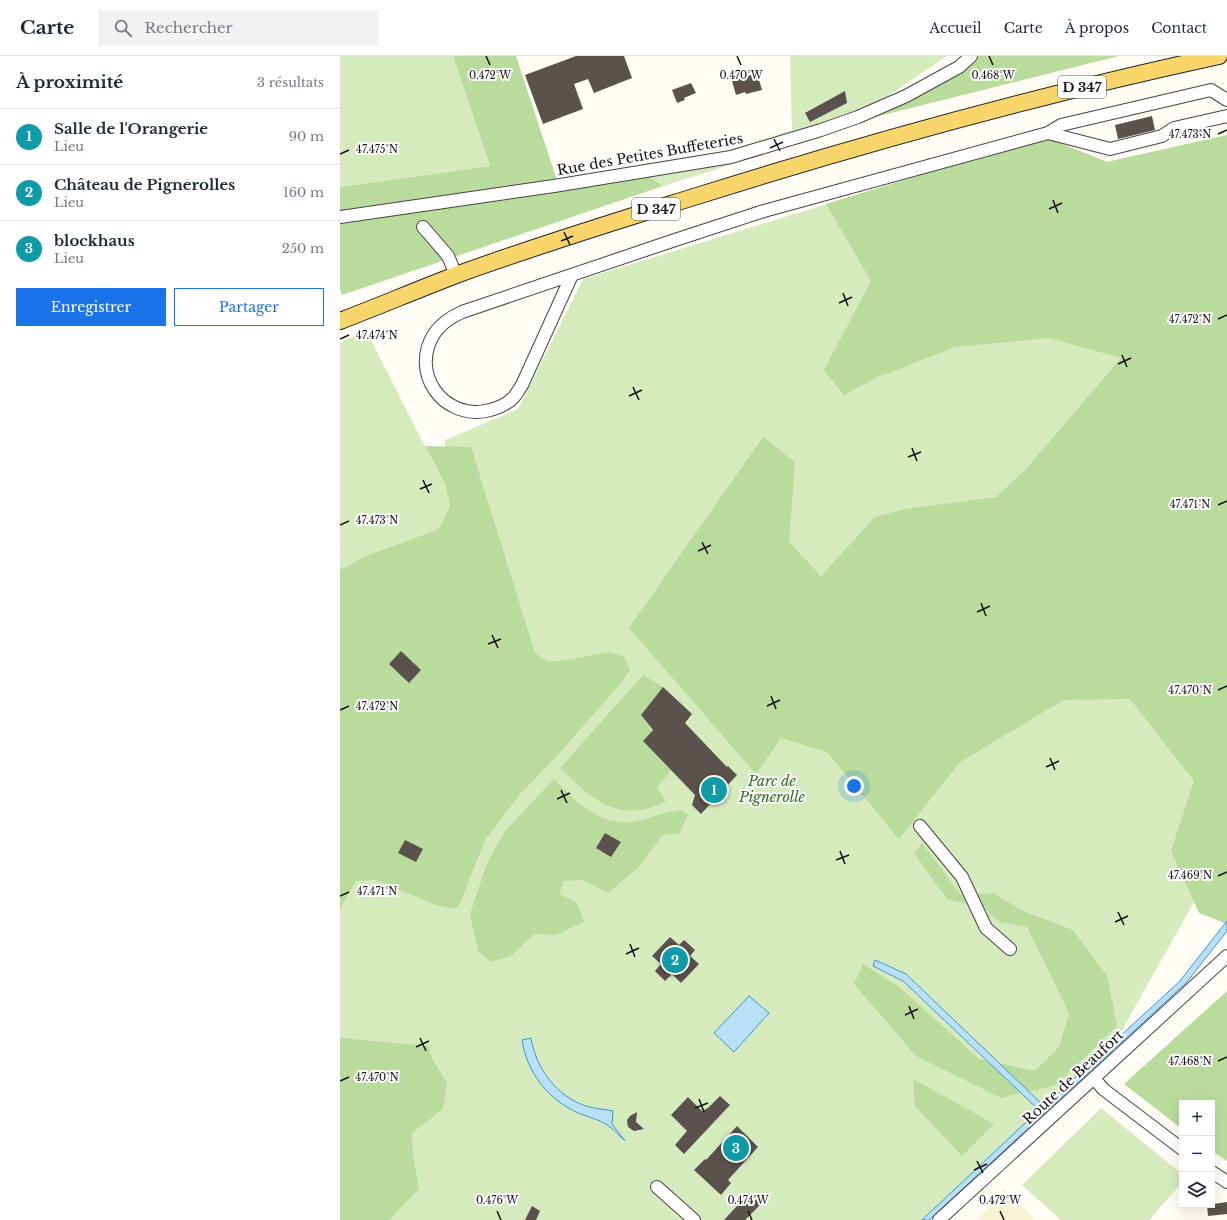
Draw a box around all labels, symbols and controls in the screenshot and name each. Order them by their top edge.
search box [98,10,378,46]
text: Carte [20,16,74,39]
icon: search [112,17,134,39]
text: Rechercher [144,18,233,37]
text: Accueil [929,19,982,37]
text: Carte [1004,19,1043,37]
text: À propos [1065,19,1129,37]
text: Contact [1151,19,1207,37]
text: 0.472°W [469,69,511,82]
text: 0.470°W [720,69,763,82]
text: 0.468°W [971,69,1015,82]
text: À proximité [16,72,123,93]
text: 3 résultats [257,74,324,91]
road number: D 347 [1058,76,1106,98]
text: Salle de l'Orangerie [54,119,208,138]
text: 1 [26,128,32,145]
text: 90 m [289,128,324,145]
text: 47.473°N [1169,128,1211,141]
street label: Rue des Petites Buffeteries [556,129,744,179]
text: Lieu [54,138,84,155]
text: 47.475°N [356,143,398,156]
text: Château de Pignerolles [54,175,235,194]
text: 2 [25,184,33,201]
text: 160 m [283,184,324,201]
text: Lieu [54,194,84,211]
road number: D 347 [632,198,680,220]
text: blockhaus [54,231,135,250]
text: 3 [25,240,33,257]
text: 250 m [282,240,324,257]
text: Lieu [54,250,84,267]
button: Enregistrer [16,288,166,326]
button: Partager [174,288,324,326]
text: 47.472°N [1169,313,1211,326]
text: 47.474°N [356,329,398,342]
text: 47.471°N [1170,498,1210,511]
text: 47.473°N [356,514,398,527]
text: 47.470°N [1168,684,1212,697]
text: 47.472°N [356,700,398,713]
park label: Parc de Pignerolle [738,772,806,806]
pin: 1 [701,775,727,805]
your location [844,776,864,796]
text: 47.469°N [1168,869,1212,882]
text: 47.471°N [357,885,397,898]
pin: 2 [662,945,688,975]
street label: Route de Beaufort [1019,1025,1128,1128]
text: 47.468°N [1168,1055,1212,1068]
text: 47.470°N [355,1071,399,1084]
map controls [1179,1100,1215,1208]
button: + [1179,1100,1215,1136]
pin: 3 [723,1133,749,1163]
button: − [1179,1136,1215,1172]
button: layers [1179,1172,1215,1208]
text: 0.476°W [476,1194,518,1207]
text: 0.474°W [727,1194,769,1207]
text: 0.472°W [979,1194,1021,1207]

